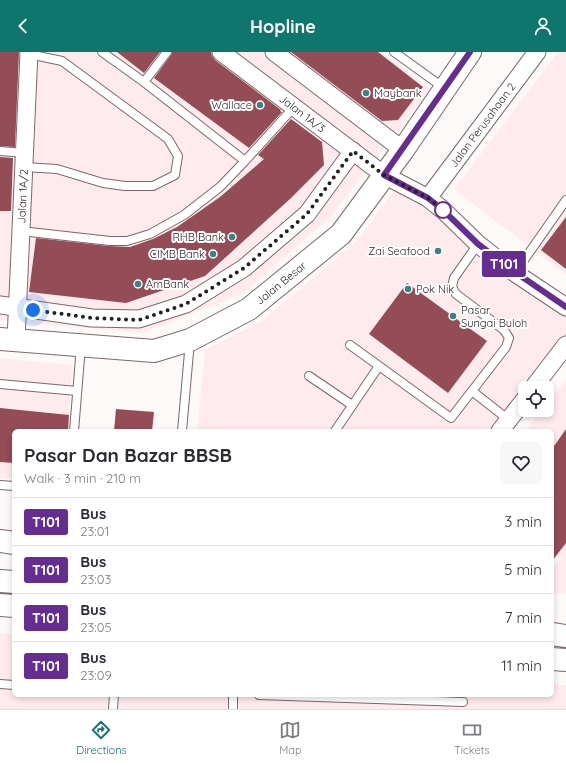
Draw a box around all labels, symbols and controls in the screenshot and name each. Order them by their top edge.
icon: back [12,15,34,37]
text: Hopline [250,15,316,38]
icon: person [532,15,554,37]
street label: Jalan Perusahaan 2 [446,80,519,170]
place label: Maybank [374,86,422,100]
marker: Maybank [361,88,371,98]
street label: Jalan 1A/3 [277,92,328,136]
place label: Wallace [211,98,252,112]
marker: Wallace [255,100,265,110]
street label: Jalan 1A/2 [14,169,31,224]
unlabelled marker [434,201,452,219]
place label: RHB Bank [172,230,224,244]
marker: RHB Bank [227,232,237,242]
place label: Zai Seafood [368,244,430,258]
marker: Zai Seafood [433,246,443,256]
place label: CIMB Bank [150,247,205,261]
marker: CIMB Bank [208,249,218,259]
line badge: T101 [476,251,532,277]
text: T101 [490,255,518,273]
street label: Jalan Besar [253,258,310,308]
place label: AmBank [146,277,189,291]
marker: AmBank [133,279,143,289]
place label: Pok Nik [416,282,454,296]
marker: Pok Nik [403,284,413,294]
your location [23,300,43,320]
place label: Pasar Sungai Buloh [461,303,527,330]
marker: Pasar Sungai Buloh [448,311,458,321]
map controls [518,381,554,417]
button: locate [518,381,554,417]
button: heart [500,442,542,484]
text: Pasar Dan Bazar BBSB [24,443,232,467]
text: Walk · 3 min · 210 m [24,470,141,486]
text: Bus [80,504,106,523]
text: 3 min [504,512,542,531]
text: T101 [32,513,60,531]
text: 23:01 [80,523,109,539]
text: Bus [80,552,106,571]
text: 5 min [504,560,542,579]
text: T101 [32,561,60,579]
text: 23:03 [80,571,111,587]
text: Bus [80,600,106,619]
text: 7 min [505,608,542,627]
text: T101 [32,609,60,627]
text: 23:05 [80,619,112,635]
text: Bus [80,648,106,667]
text: 11 min [501,656,542,675]
text: T101 [32,657,60,675]
text: 23:09 [80,667,112,683]
tab: Directions [76,719,127,757]
tab: Map [279,719,302,757]
tab: Tickets [454,719,490,757]

